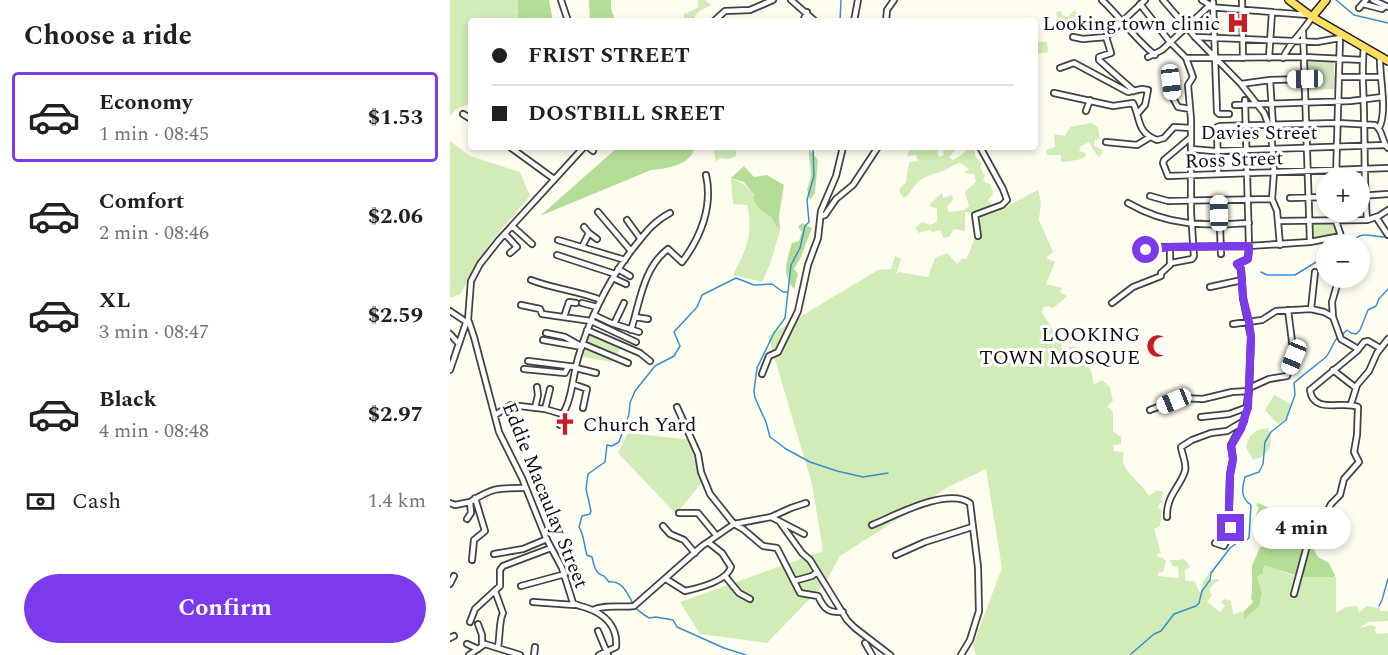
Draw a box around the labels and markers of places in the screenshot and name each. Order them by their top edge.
place label: Looking town clinic [1043,9,1220,39]
hospital icon: Looking town clinic [1225,10,1251,36]
place label: LOOKING TOWN MOSQUE [979,320,1140,373]
mosque icon: LOOKING TOWN MOSQUE [1145,333,1171,359]
place label: Church Yard [583,410,696,440]
church icon: Church Yard [552,411,578,437]

